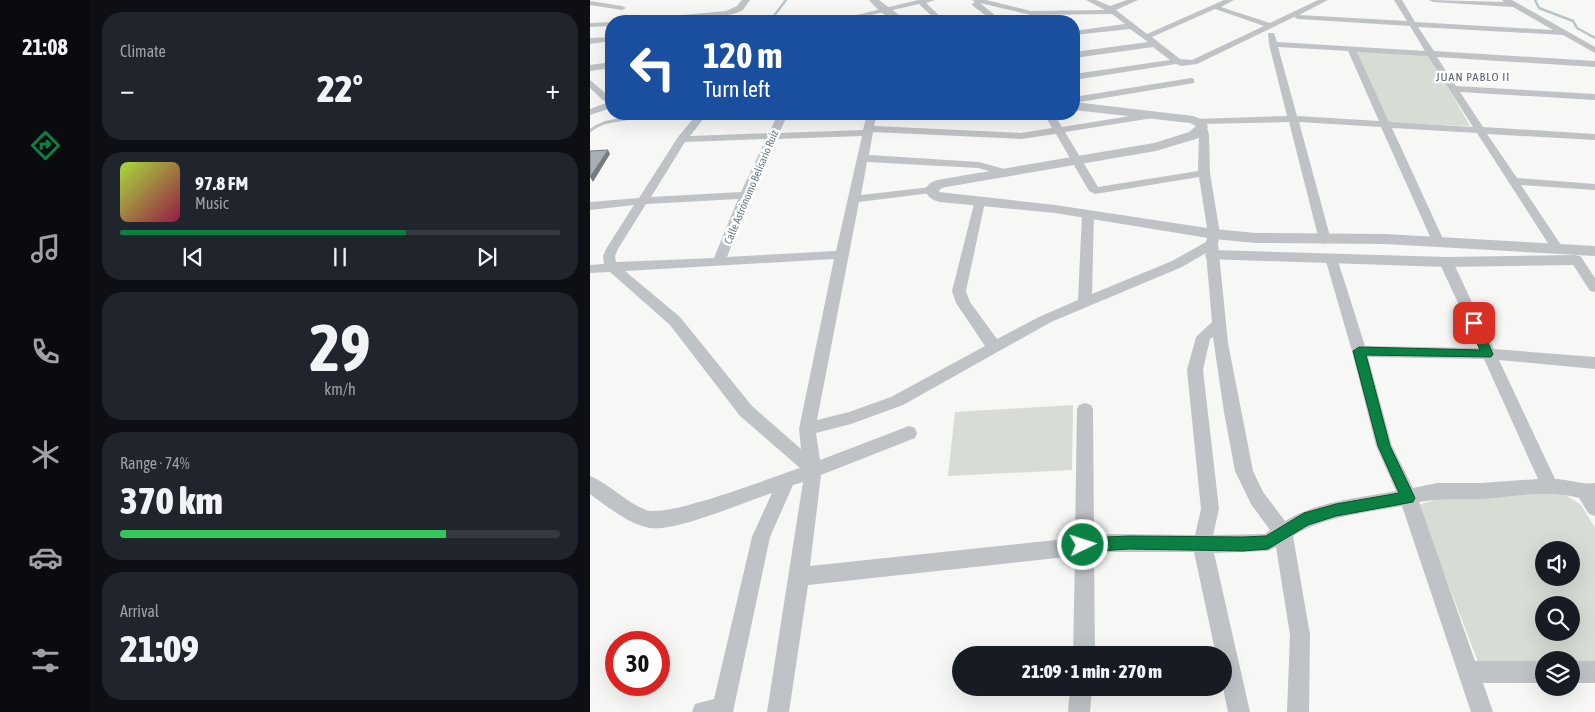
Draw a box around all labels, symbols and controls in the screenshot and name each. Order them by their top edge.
text: 21:08 [22,34,68,60]
icon: left [620,35,685,100]
text: 120 m [703,35,782,75]
text: Climate [120,42,166,60]
text: 22° [317,67,363,110]
district label: JUAN PABLO II [1436,70,1510,84]
text: − [120,73,135,105]
text: + [545,73,560,105]
text: Turn left [703,76,770,102]
icon: directions [28,128,63,163]
street label: Calle Astrónomo Belisario Ruiz [722,128,780,246]
text: 97.8 FM [195,172,248,194]
text: Music [195,194,229,212]
icon: music [28,231,63,266]
icon: previous [179,243,207,271]
icon: pause [326,243,354,271]
icon: next [473,243,501,271]
pin [1453,302,1495,344]
icon: arrive [1460,309,1488,337]
text: 29 [309,310,371,385]
icon: phone [28,334,63,369]
text: km/h [324,380,356,398]
icon: climate [28,437,63,472]
text: Range · 74% [120,454,190,472]
text: 370 km [120,479,223,522]
position arrow [1056,518,1108,570]
icon: car [28,540,63,575]
map controls [1535,541,1580,696]
button: sound [1535,541,1580,586]
button: search [1535,596,1580,641]
text: Arrival [120,602,159,620]
text: 21:09 [120,627,199,670]
speed limit sign: 30 [605,631,670,696]
icon: filters [28,643,63,678]
button: layers [1535,651,1580,696]
text: 21:09 · 1 min · 270 m [1022,660,1162,682]

